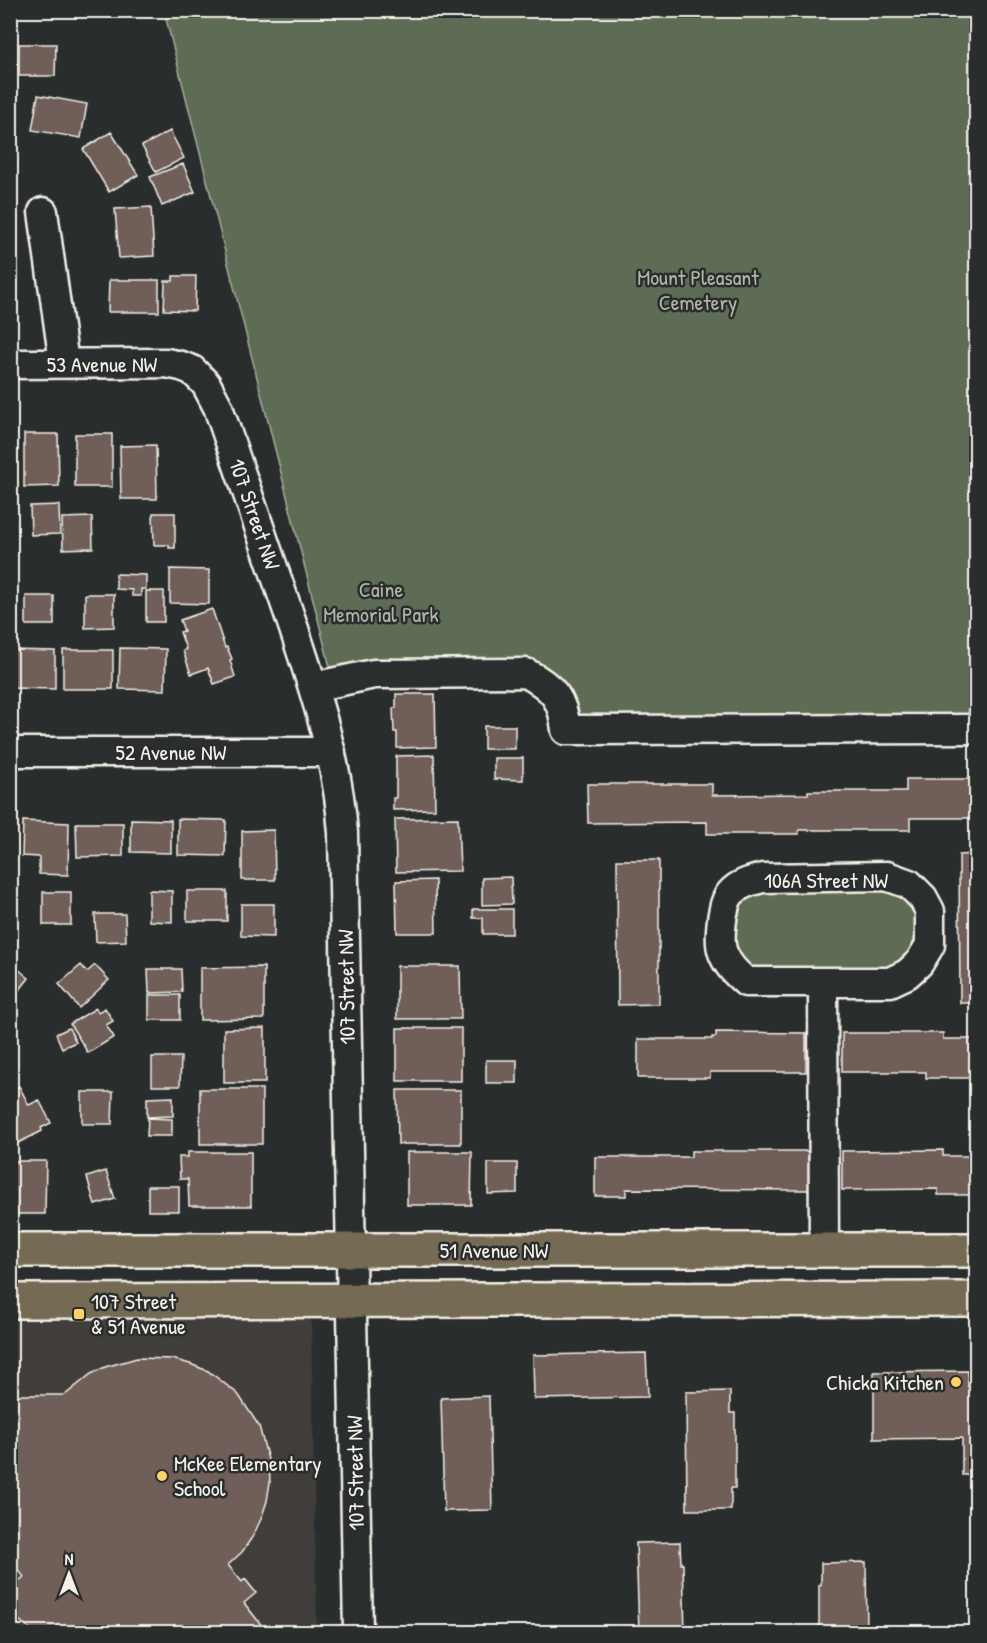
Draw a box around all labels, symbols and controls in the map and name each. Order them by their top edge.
park label: Mount Pleasant Cemetery [637,262,759,317]
street label: 53 Avenue NW [47,349,158,379]
street label: 107 Street NW [222,455,288,574]
park label: Caine Memorial Park [323,574,439,629]
street label: 52 Avenue NW [116,737,227,767]
street label: 106A Street NW [764,865,888,895]
street label: 107 Street NW [330,929,362,1045]
street label: 51 Avenue NW [440,1235,549,1265]
place label: 107 Street & 51 Avenue [91,1286,186,1341]
marker: 107 Street & 51 Avenue [72,1307,86,1321]
place label: Chicka Kitchen [826,1367,944,1397]
marker: Chicka Kitchen [949,1375,963,1389]
street label: 107 Street NW [339,1415,371,1531]
place label: McKee Elementary School [174,1448,322,1503]
marker: McKee Elementary School [155,1469,169,1483]
north arrow [39,1544,99,1604]
text: N [65,1548,74,1570]

